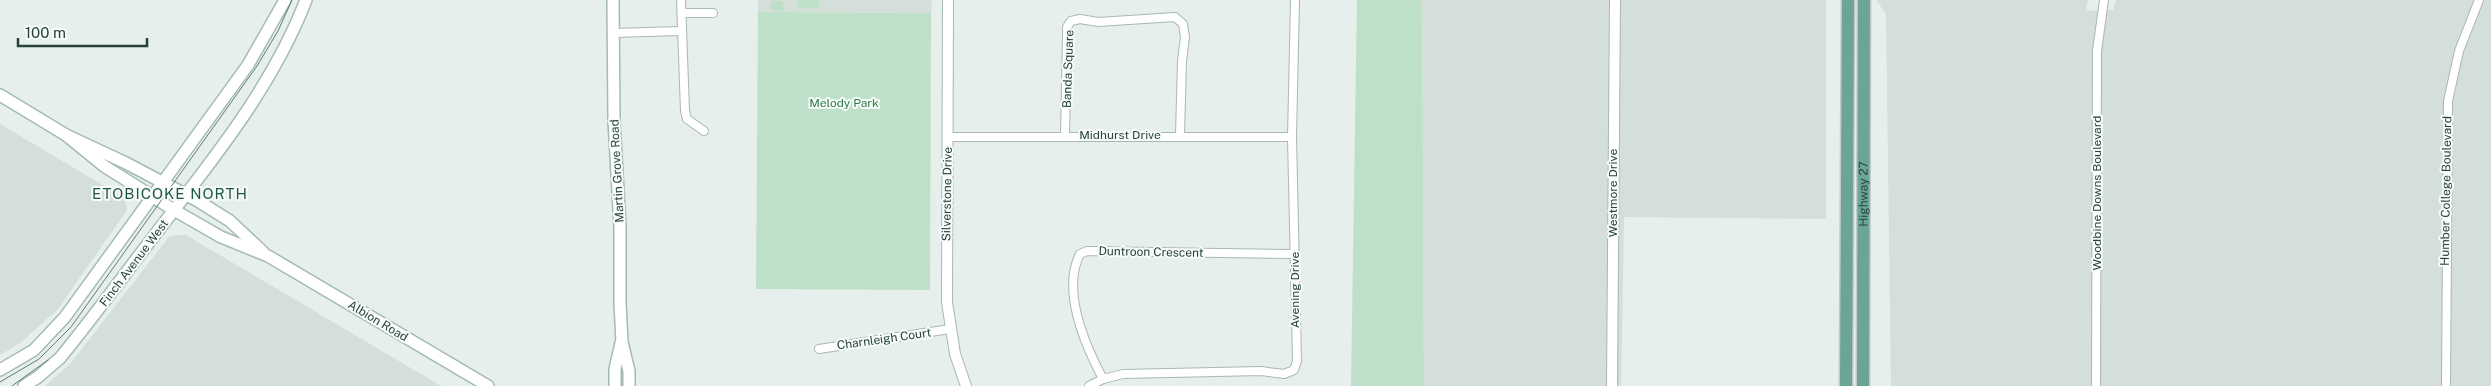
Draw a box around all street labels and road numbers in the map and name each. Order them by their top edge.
street label: Banda Square [1060,29,1076,108]
street label: Woodbine Downs Boulevard [2090,116,2104,270]
street label: Humber College Boulevard [2438,116,2454,266]
street label: Martin Grove Road [607,119,627,223]
street label: Midhurst Drive [1079,128,1161,142]
street label: Silverstone Drive [939,147,955,241]
street label: Westmore Drive [1606,149,1620,237]
street label: Highway 27 [1856,161,1871,227]
street label: Finch Avenue West [97,216,172,309]
street label: Duntroon Crescent [1098,244,1204,260]
street label: Avening Drive [1288,252,1302,328]
street label: Albion Road [346,298,410,344]
street label: Charnleigh Court [836,325,932,353]

